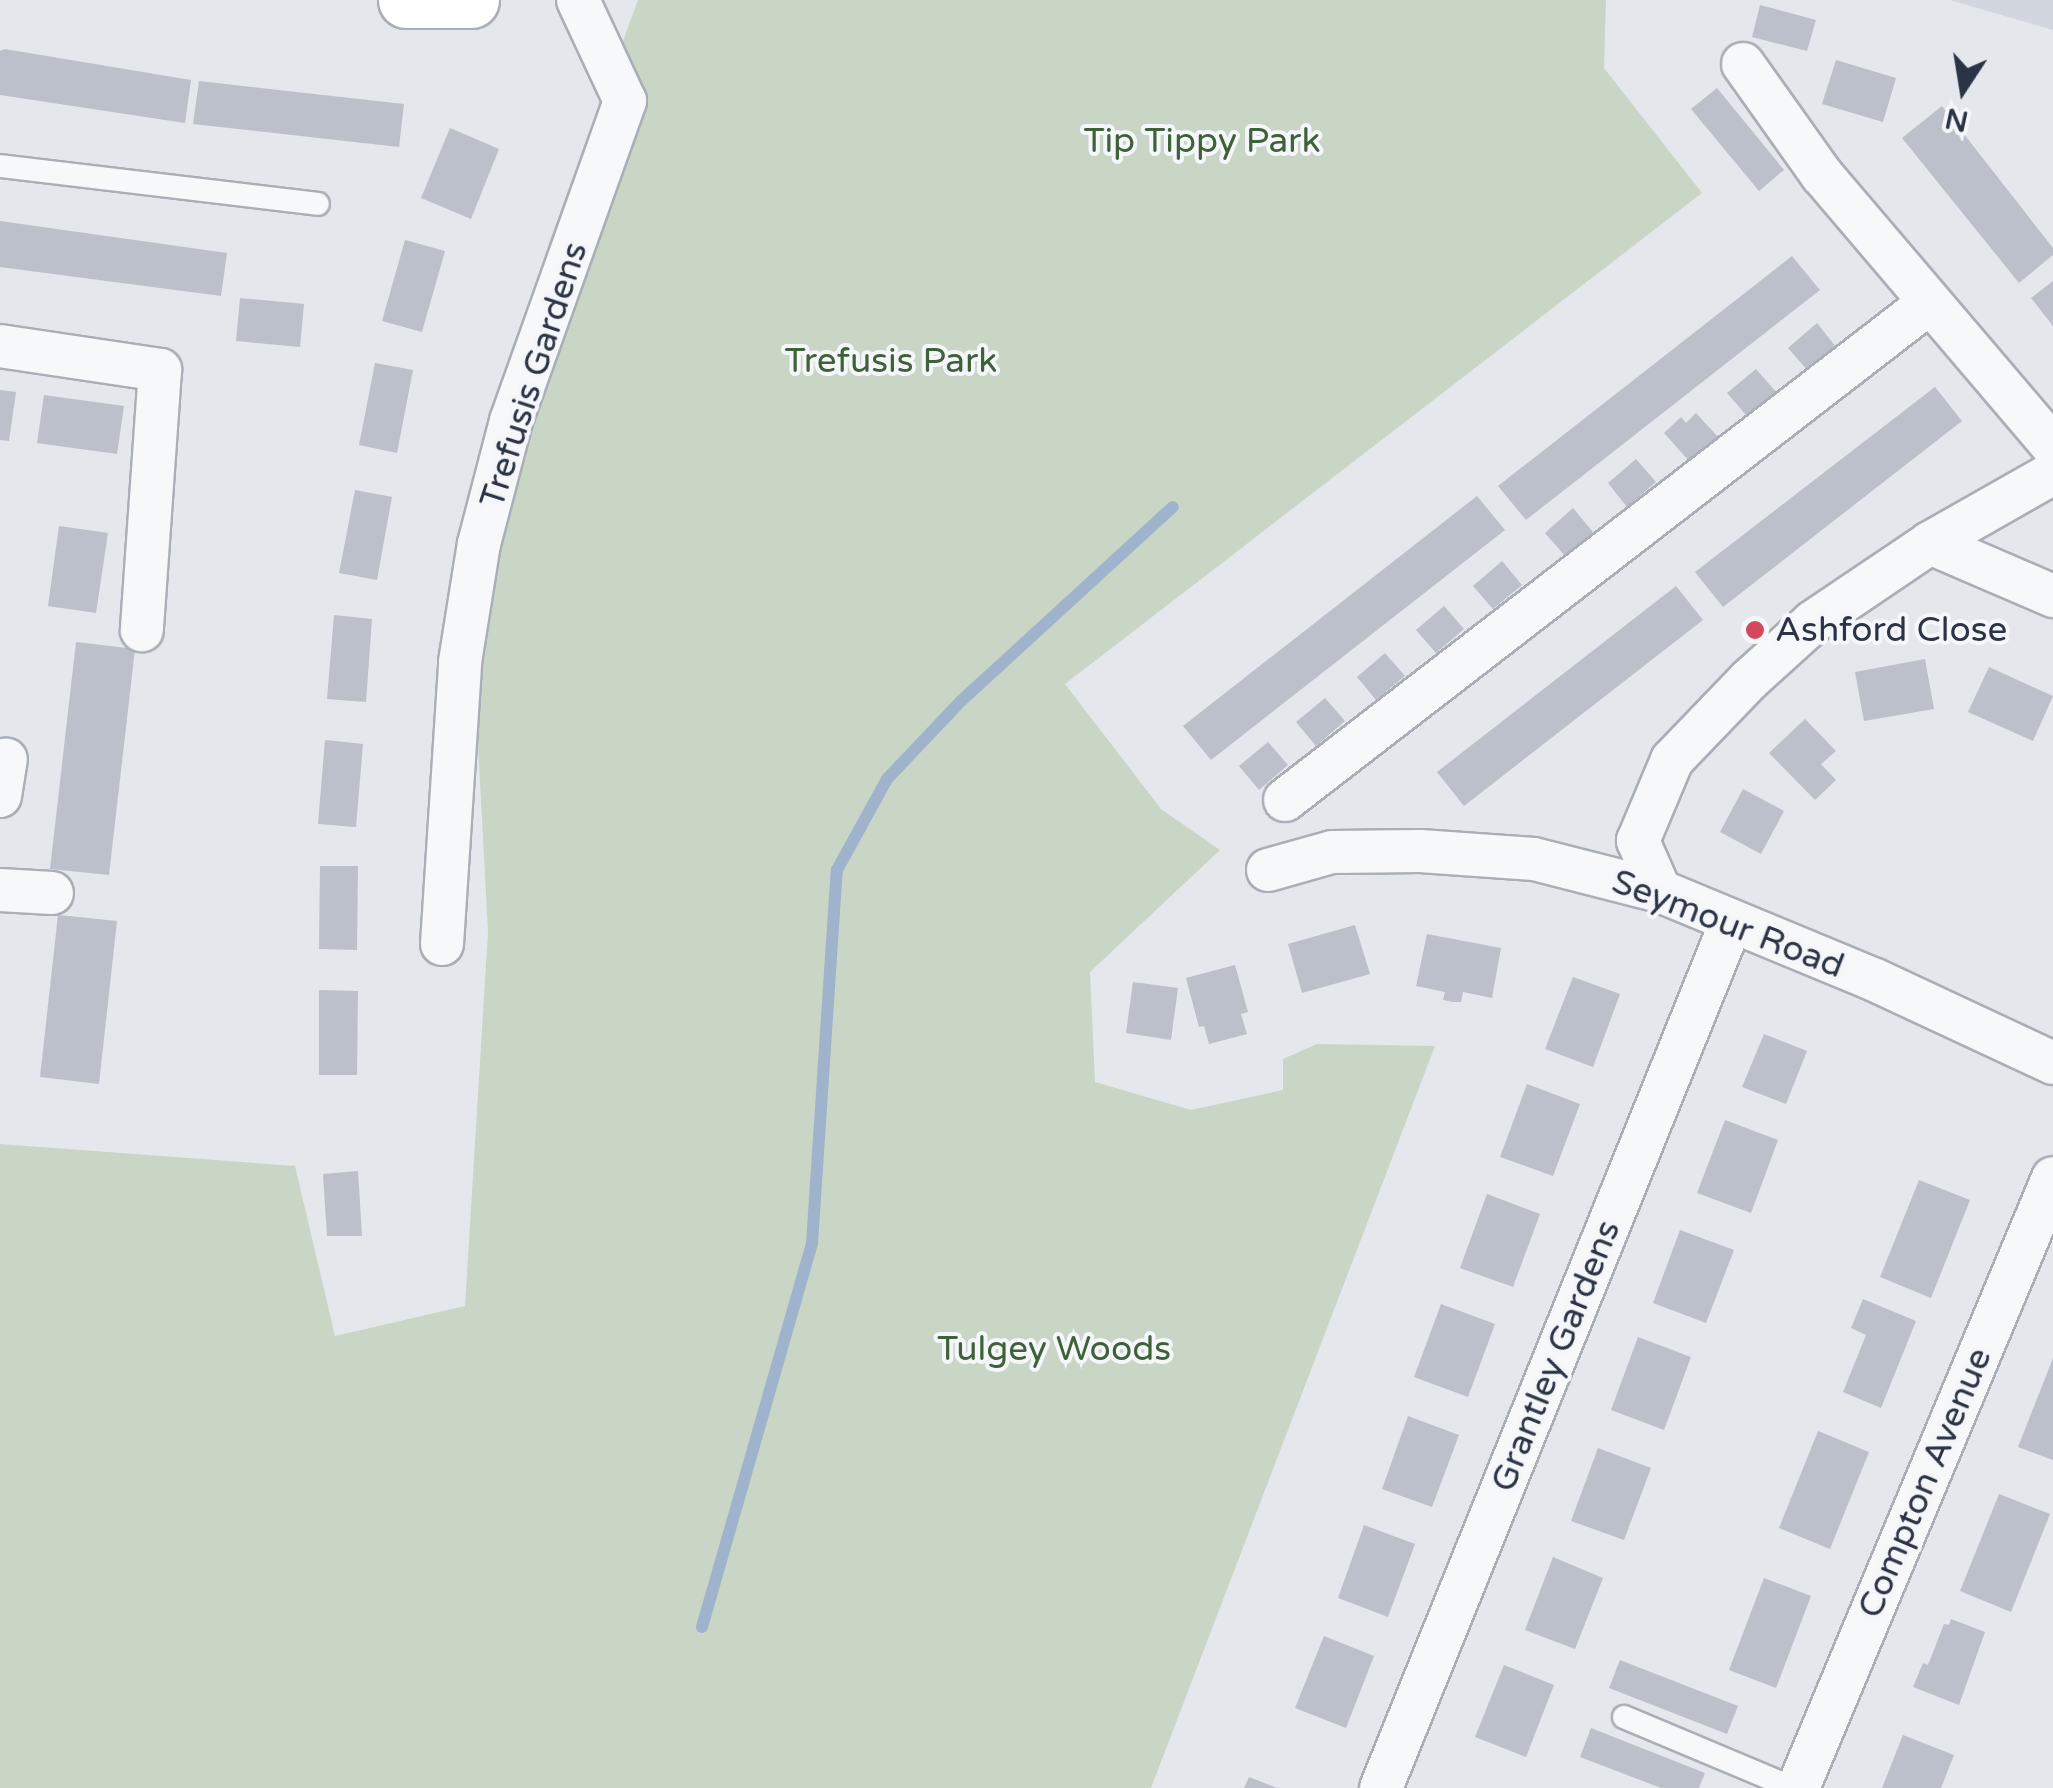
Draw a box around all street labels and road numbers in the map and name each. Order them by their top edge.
street label: Trefusis Gardens [471,237,597,513]
street label: Seymour Road [1606,860,1850,988]
street label: Grantley Gardens [1482,1214,1630,1498]
street label: Compton Avenue [1849,1342,2001,1624]

